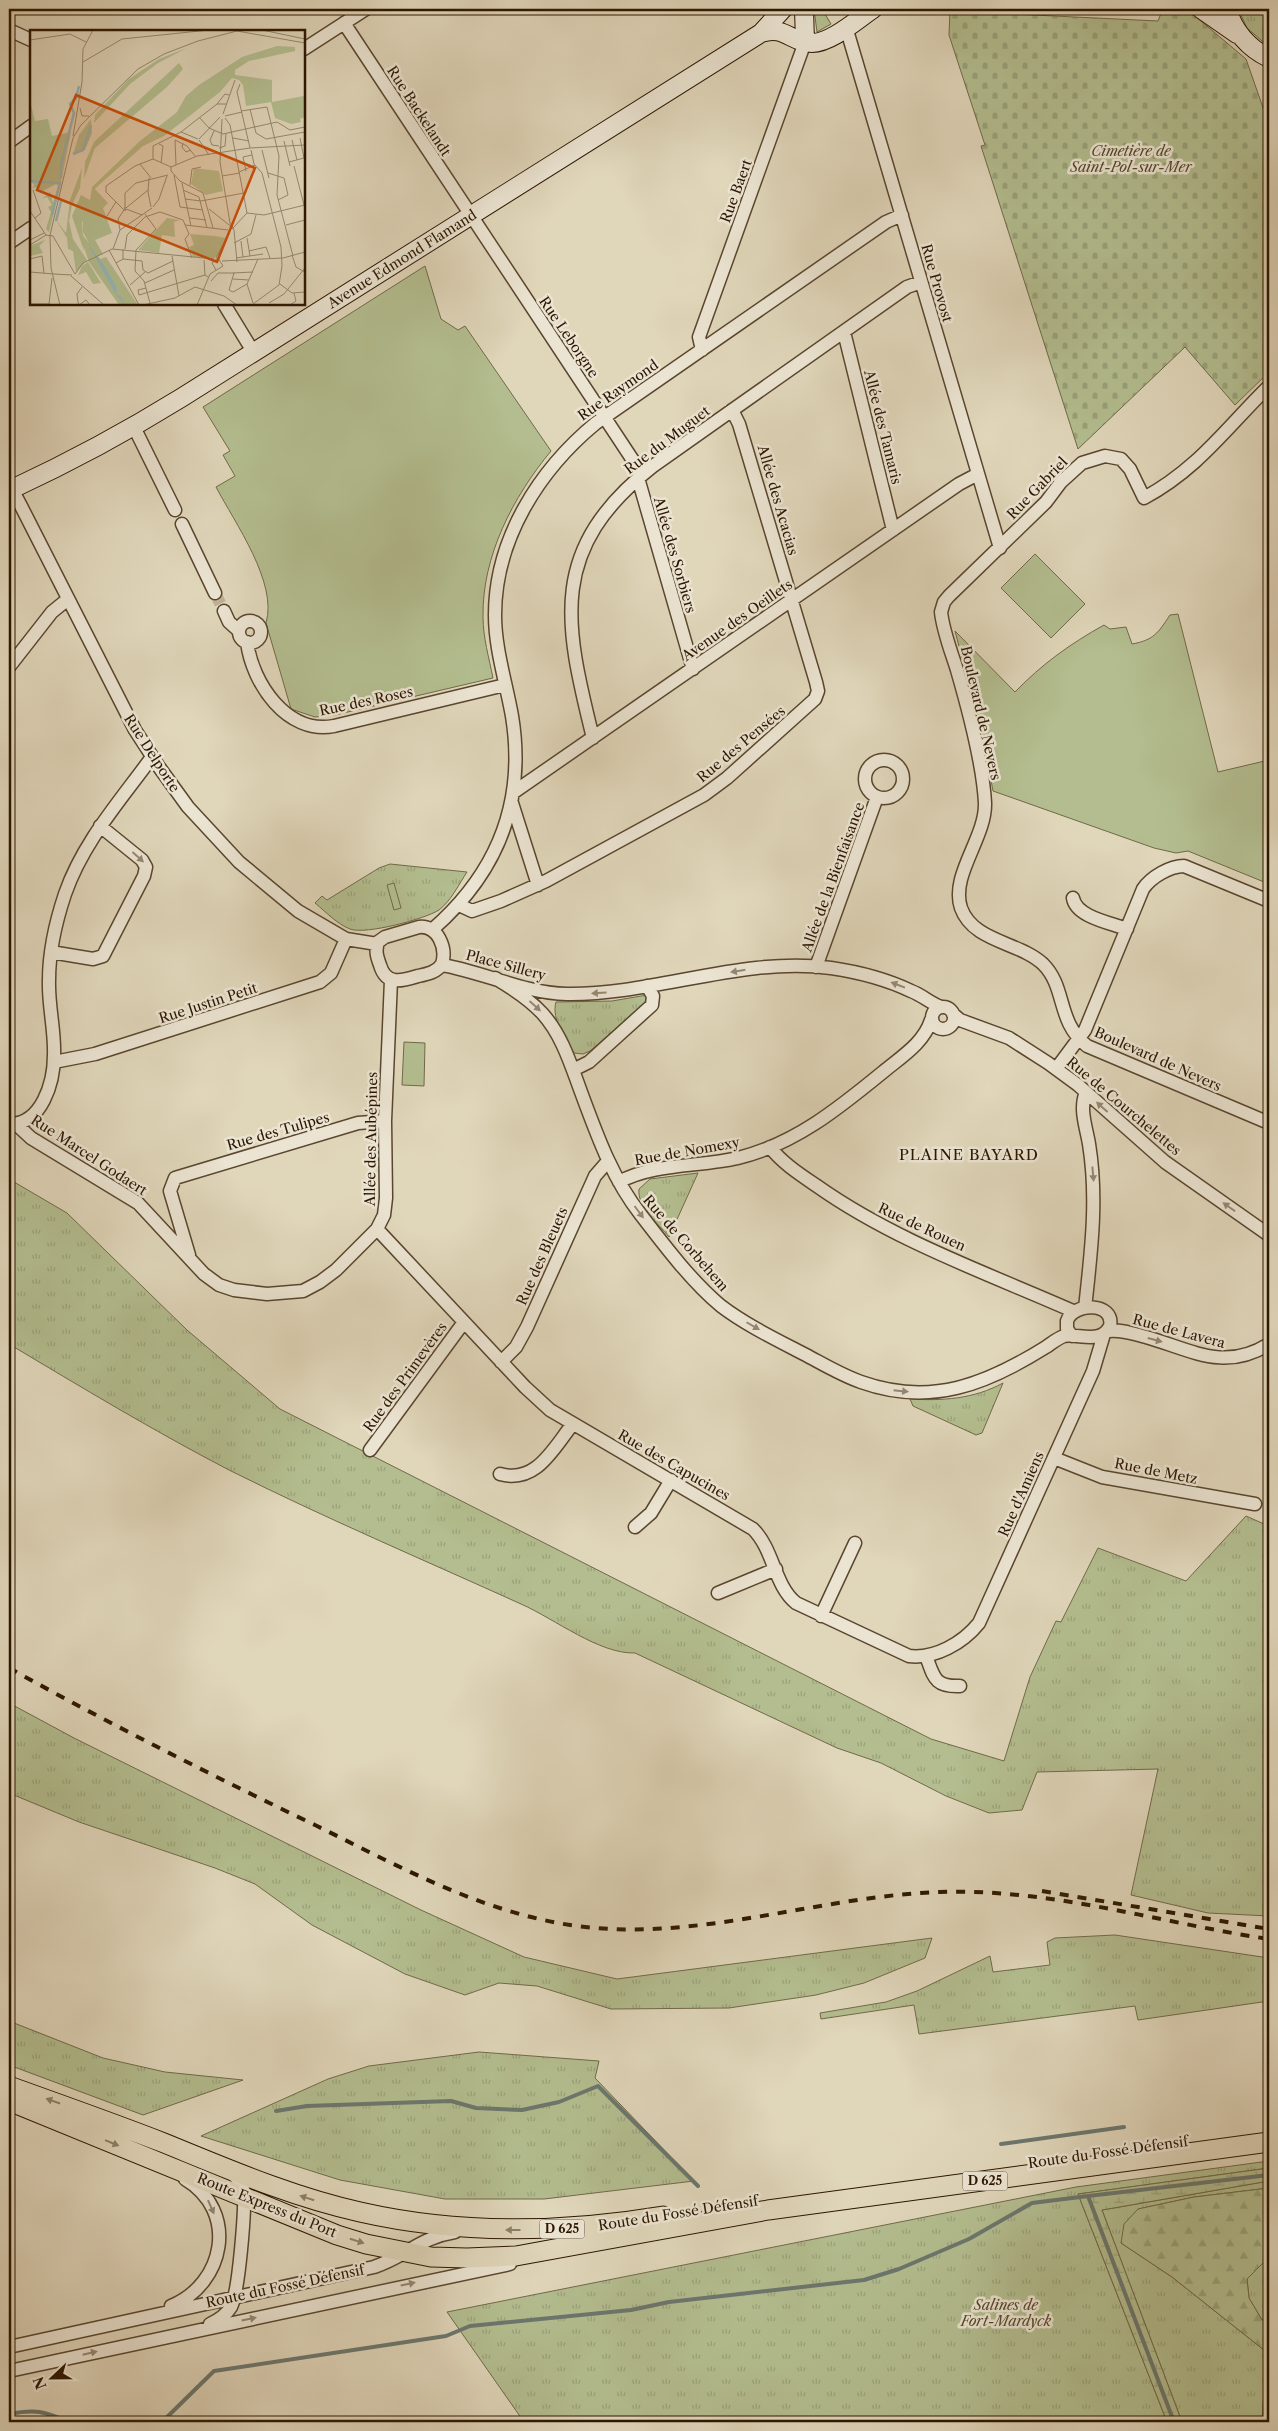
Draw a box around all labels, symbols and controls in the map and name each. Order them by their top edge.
inset map [30,30,305,305]
street label: Rue Backelandt [383,62,455,160]
park label: Cimetière de Saint-Pol-sur-Mer [1069,142,1193,176]
street label: Rue Baert [716,157,756,225]
street label: Avenue Edmond Flamand [323,205,480,313]
street label: Rue Provost [917,242,957,324]
street label: Rue Leborgne [535,293,603,381]
street label: Rue Raymond [574,355,662,424]
street label: Allée des Tamaris [860,367,906,486]
street label: Rue du Muguet [621,402,713,478]
street label: Allée des Acacias [753,442,802,557]
street label: Rue Gabriel [1003,453,1071,523]
street label: Allée des Sorbiers [650,494,700,615]
street label: Avenue des Oeillets [678,575,796,665]
street label: Boulevard de Nevers [957,644,1005,782]
street label: Rue des Roses [317,682,415,720]
street label: Rue des Pensées [693,702,789,786]
street label: Rue Delporte [120,710,184,796]
street label: Allée de la Bienfaisance [797,800,869,955]
one-way arrow [132,851,144,863]
street label: Place Sillery [464,946,548,984]
one-way arrow [729,968,745,976]
street label: Rue Justin Petit [156,979,260,1027]
one-way arrow [890,981,905,988]
one-way arrow [591,989,607,997]
one-way arrow [529,1001,542,1012]
street label: Boulevard de Nevers [1092,1023,1224,1095]
street label: Rue de Courchelettes [1063,1053,1185,1159]
street label: Allée des Aubépines [361,1072,381,1207]
one-way arrow [1095,1101,1108,1112]
street label: Rue des Tulipes [225,1108,331,1154]
street label: Rue Marcel Godaert [27,1111,151,1199]
street label: Rue de Nomexy [633,1133,741,1169]
district label: PLAINE BAYARD [899,1145,1039,1164]
one-way arrow [1089,1166,1097,1182]
street label: Rue de Corbehem [639,1191,733,1295]
street label: Rue de Rouen [875,1199,969,1255]
one-way arrow [1222,1202,1236,1212]
street label: Rue des Bleuets [512,1204,572,1308]
one-way arrow [634,1205,644,1219]
street label: Rue de Lavera [1131,1310,1228,1352]
street label: Rue des Primevères [359,1319,451,1435]
one-way arrow [747,1321,760,1330]
one-way arrow [1148,1336,1163,1344]
one-way arrow [893,1387,909,1395]
street label: Rue des Capucines [615,1426,733,1504]
street label: Rue d'Amiens [994,1449,1048,1539]
street label: Rue de Metz [1113,1454,1199,1488]
one-way arrow [46,2097,61,2104]
street label: Route du Fossé Défensif [1027,2132,1191,2172]
one-way arrow [104,2139,119,2147]
street label: Route Express du Port [195,2169,339,2241]
road number: D 625 [962,2172,1008,2190]
street label: Route du Fossé Défensif [597,2191,761,2235]
one-way arrow [299,2193,314,2201]
one-way arrow [208,2200,216,2214]
road number: D 625 [540,2220,584,2238]
one-way arrow [505,2226,521,2234]
one-way arrow [349,2238,364,2246]
street label: Route du Fossé Défensif [204,2260,368,2312]
one-way arrow [401,2280,416,2288]
park label: Salines de Fort-Mardyck [960,2296,1052,2330]
one-way arrow [242,2315,257,2323]
one-way arrow [83,2348,99,2356]
north arrow [28,2354,78,2404]
text: N [29,2374,51,2392]

